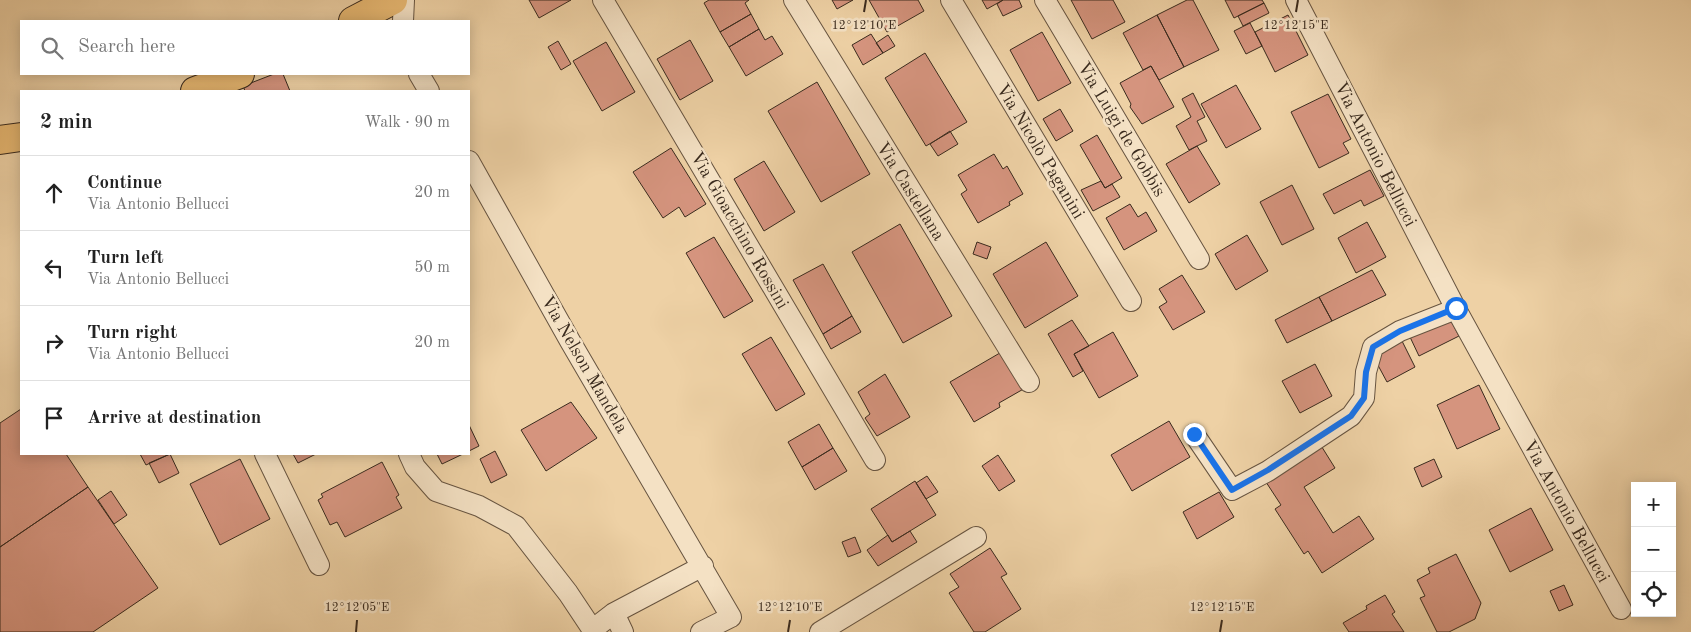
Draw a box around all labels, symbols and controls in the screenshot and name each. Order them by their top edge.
text: 12°12'15"E [1264,19,1328,32]
search box [20,20,470,75]
text: 12°12'10"E [832,20,896,32]
icon: search [38,34,66,62]
text: Search here [78,38,175,57]
street label: Via Luigi de Gobbis [1074,59,1169,200]
street label: Via Antonio Bellucci [1331,79,1419,230]
street label: Via Nicolò Paganini [993,81,1088,222]
text: 2 min [40,112,93,133]
text: Walk · 90 m [364,115,450,131]
street label: Via Castellana [873,139,948,244]
street label: Via Gioacchino Rossini [687,149,792,312]
text: Continue [87,174,162,193]
icon: ahead [40,179,68,207]
text: 20 m [414,185,450,201]
text: Via Antonio Bellucci [87,197,229,213]
text: Turn left [87,249,164,268]
icon: left [40,254,68,282]
text: 50 m [414,260,450,276]
text: Via Antonio Bellucci [87,272,229,288]
street label: Via Nelson Mandela [537,293,631,436]
route start [1445,297,1468,320]
text: Turn right [87,324,177,343]
icon: right [40,329,68,357]
text: 20 m [414,335,450,351]
text: Via Antonio Bellucci [87,347,229,363]
icon: arrive [40,404,68,432]
text: Arrive at destination [87,409,261,428]
route end [1183,423,1206,446]
street label: Via Antonio Bellucci [1520,437,1613,586]
map controls [1631,482,1676,617]
button: + [1631,482,1676,527]
button: − [1631,527,1676,572]
button: locate [1631,572,1676,617]
text: 12°12'05"E [325,601,389,614]
text: 12°12'15"E [1190,601,1254,614]
text: 12°12'10"E [758,602,822,614]

